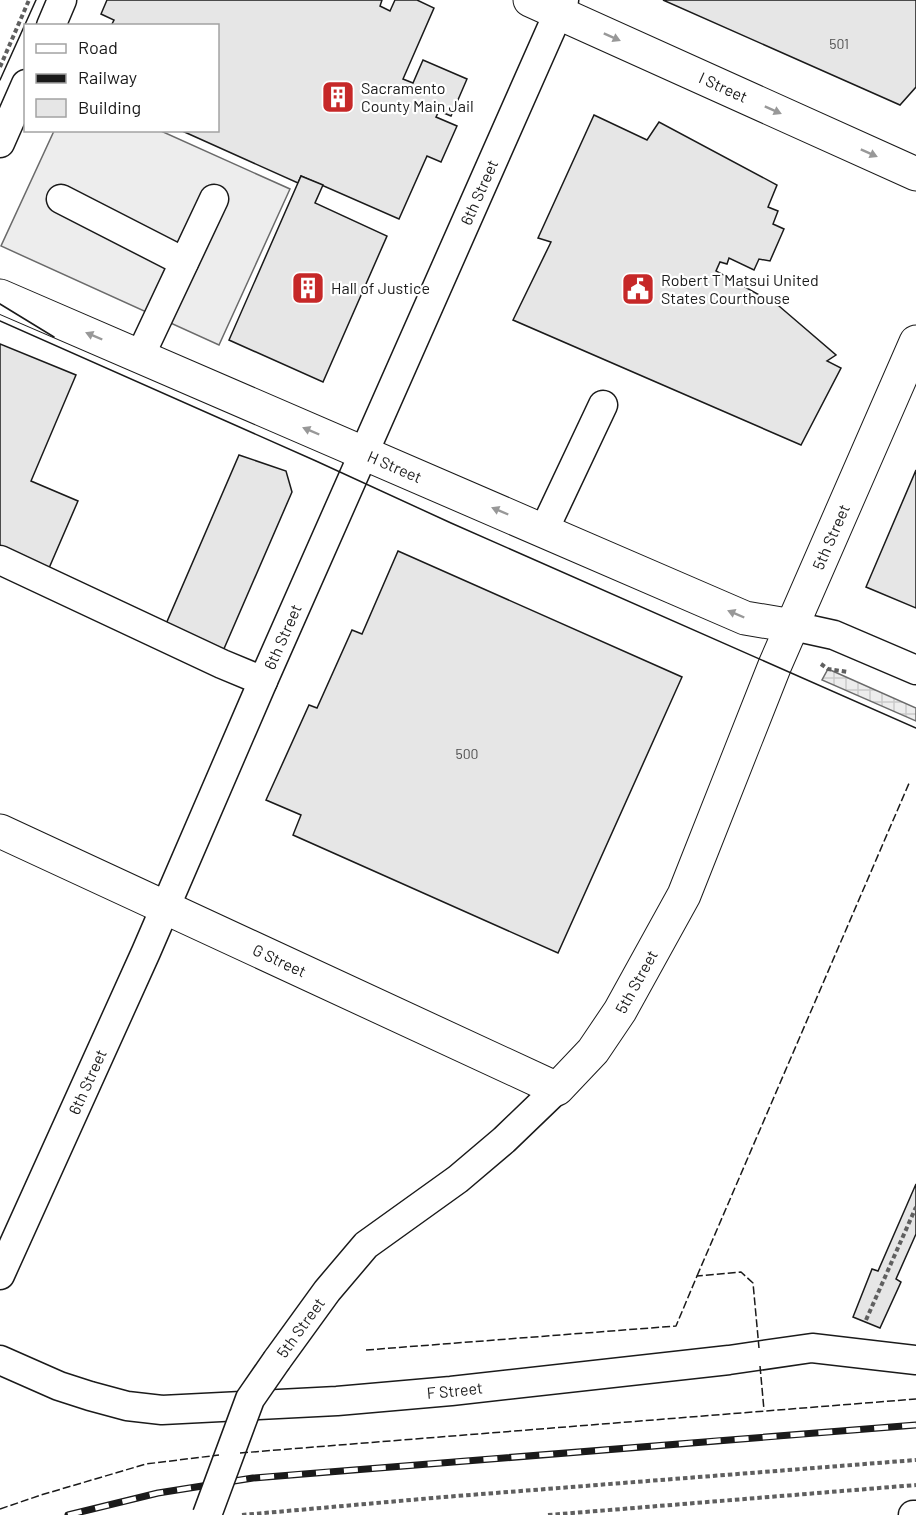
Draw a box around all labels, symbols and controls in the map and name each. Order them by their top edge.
legend [24,24,219,132]
one-way arrow [603,33,621,42]
house number: 501 [829,35,849,52]
text: Road [78,36,118,58]
text: Railway [78,66,137,88]
street label: I Street [696,68,751,106]
place label: Sacramento County Main Jail [361,78,474,115]
building icon: Sacramento County Main Jail [320,79,356,115]
text: Building [78,96,141,118]
one-way arrow [765,106,782,115]
one-way arrow [861,149,878,158]
street label: 6th Street [456,156,501,228]
building icon: Hall of Justice [290,270,326,306]
place label: Robert T Matsui United States Courthouse [661,270,819,307]
public building icon: Robert T Matsui United States Courthouse [620,271,656,307]
place label: Hall of Justice [331,278,430,297]
one-way arrow [84,331,102,341]
one-way arrow [303,426,320,435]
street label: H Street [365,446,425,486]
street label: 5th Street [808,501,853,572]
one-way arrow [490,506,508,516]
street label: 6th Street [259,601,305,672]
one-way arrow [727,609,745,619]
house number: 500 [455,745,479,762]
street label: G Street [250,939,309,981]
street label: 5th Street [611,946,661,1016]
street label: 6th Street [64,1046,110,1117]
street label: 5th Street [272,1294,328,1361]
street label: F Street [426,1378,484,1402]

